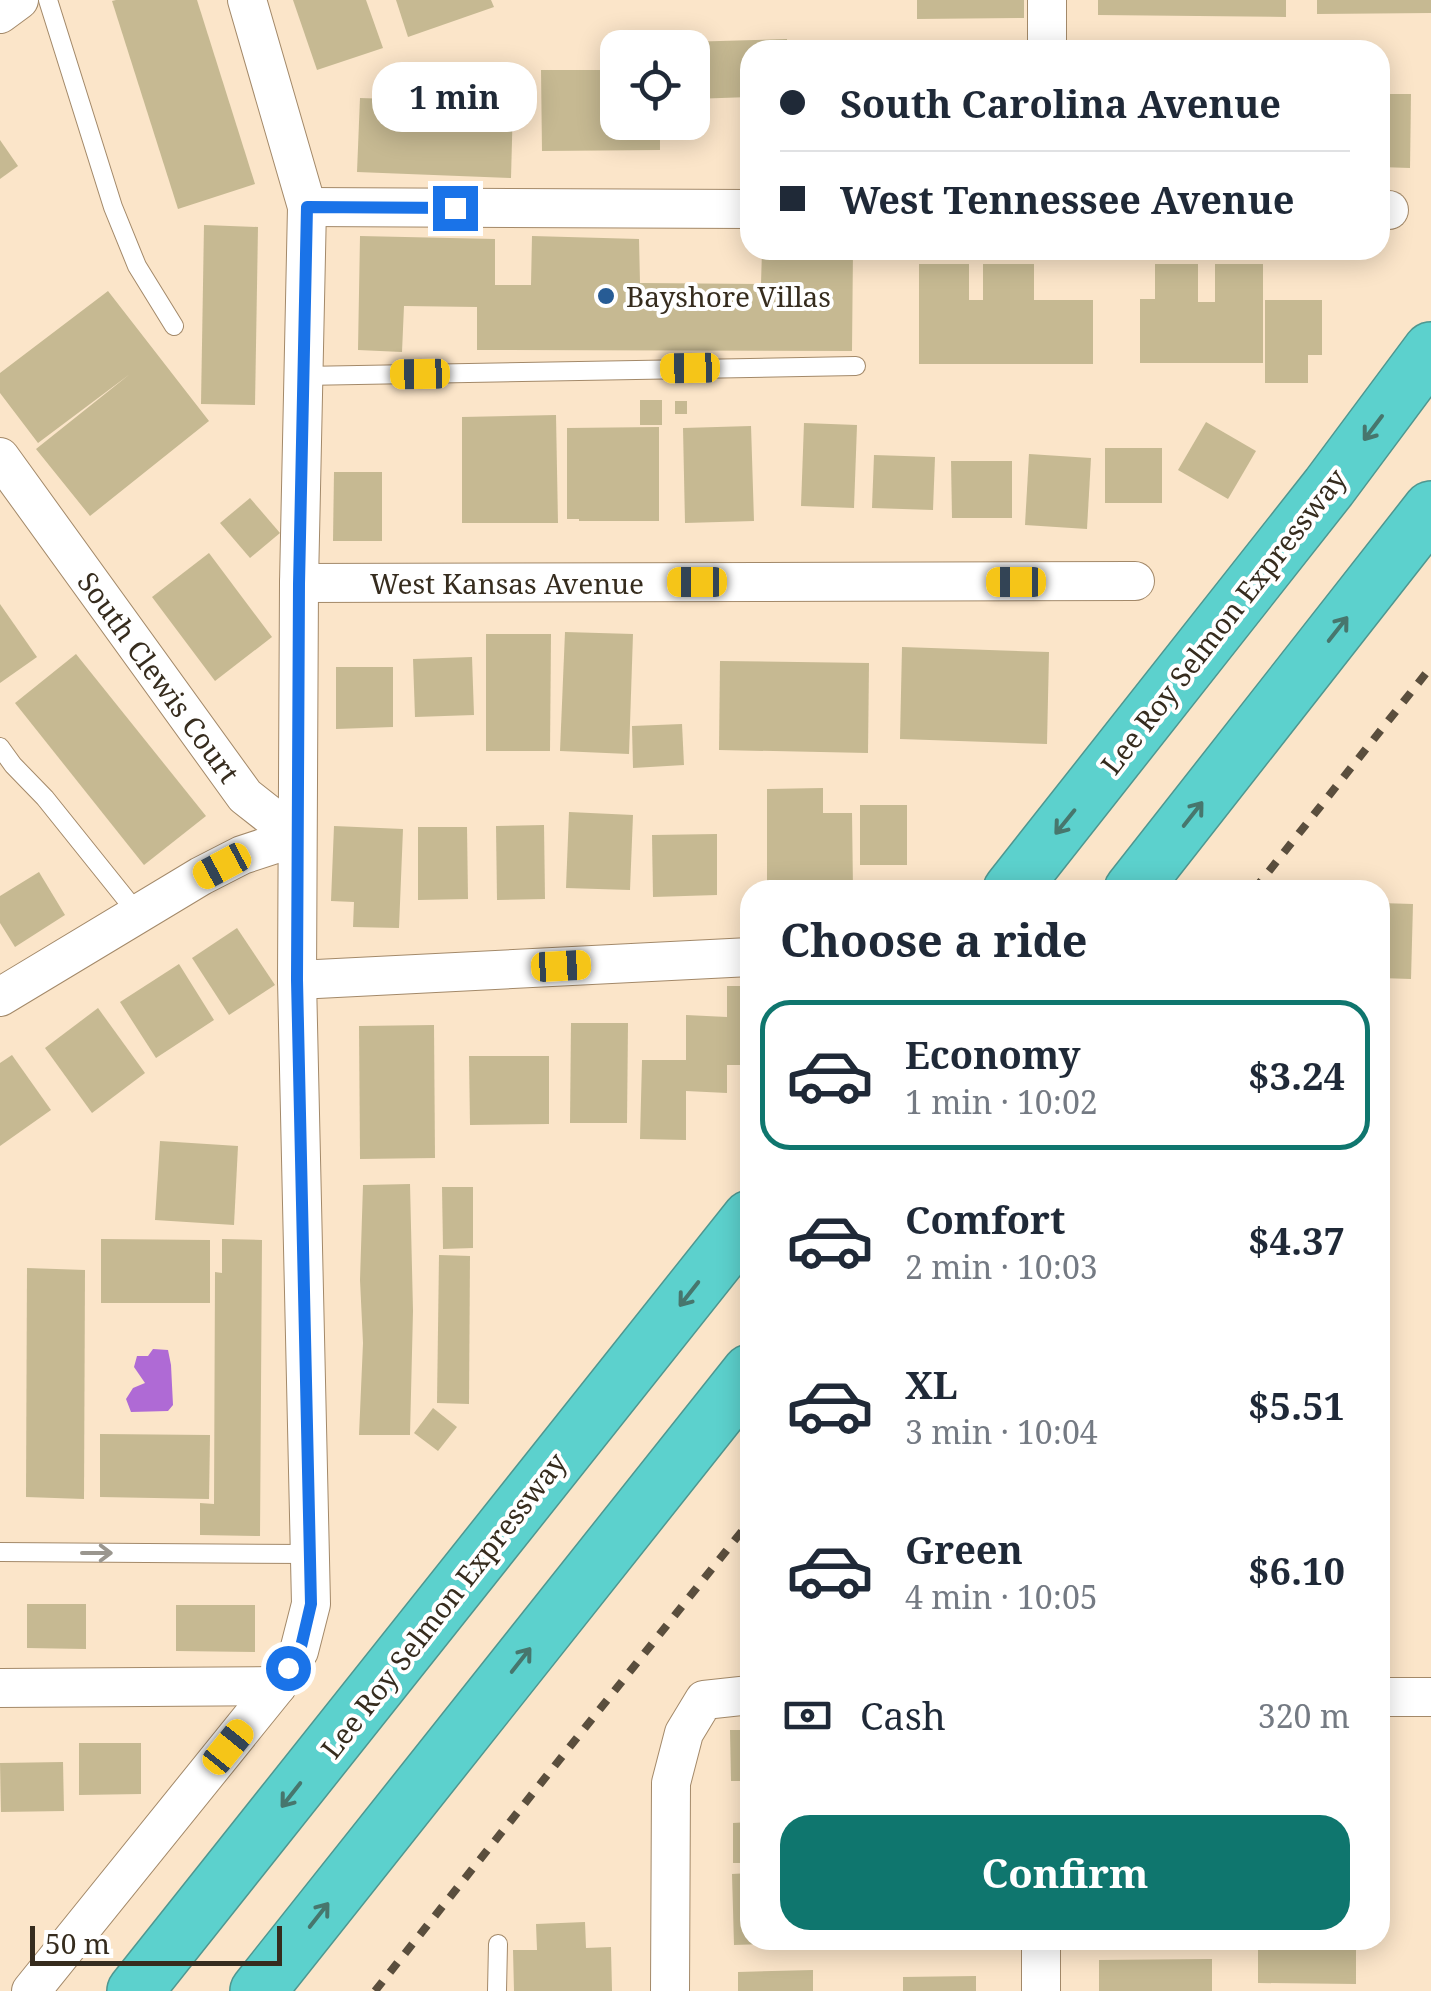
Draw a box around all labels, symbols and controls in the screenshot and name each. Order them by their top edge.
map controls [600,30,710,140]
button: locate [600,30,710,140]
callout: 1 min [372,63,538,133]
text: 1 min [409,75,500,118]
text: South Carolina Avenue [840,77,1281,129]
text: West Tennessee Avenue [840,173,1295,225]
route end [433,186,478,231]
place label: Bayshore Villas [626,277,831,315]
marker: Bayshore Villas [595,285,617,307]
car [660,352,720,384]
car [390,358,450,390]
one-way arrow [1363,415,1385,441]
street label: Lee Roy Selmon Expressway [1092,460,1354,782]
street label: South Clewis Court [70,564,249,790]
street label: West Kansas Avenue [370,564,644,602]
car [667,567,727,597]
car [986,567,1046,597]
one-way arrow [1327,616,1348,643]
one-way arrow [1181,801,1203,827]
one-way arrow [1054,809,1076,835]
car [188,839,256,893]
text: Choose a ride [780,909,1088,970]
car [530,949,592,983]
text: Economy [905,1028,1081,1080]
icon: car [785,1030,875,1120]
text: $3.24 [1248,1049,1345,1101]
text: 1 min · 10:02 [905,1080,1098,1123]
text: Comfort [905,1193,1065,1245]
icon: car [785,1195,875,1285]
text: $4.37 [1248,1214,1345,1266]
text: 2 min · 10:03 [905,1245,1098,1288]
one-way arrow [678,1281,700,1307]
text: XL [905,1358,958,1410]
icon: car [785,1360,875,1450]
text: $5.51 [1248,1379,1345,1431]
text: 3 min · 10:04 [905,1410,1098,1453]
street label: Lee Roy Selmon Expressway [312,1444,574,1766]
text: Green [905,1523,1023,1575]
icon: car [785,1525,875,1615]
one-way arrow [80,1544,113,1562]
text: $6.10 [1248,1544,1345,1596]
text: 4 min · 10:05 [905,1575,1098,1618]
route start [266,1646,311,1691]
one-way arrow [510,1647,531,1674]
icon: cash [780,1688,835,1743]
text: Cash [860,1689,946,1741]
text: 320 m [1258,1694,1350,1737]
car [197,1714,259,1780]
one-way arrow [280,1782,302,1808]
button: Confirm [780,1815,1350,1930]
one-way arrow [308,1902,330,1928]
scale bar [30,1921,282,1966]
text: 50 m [45,1924,110,1962]

